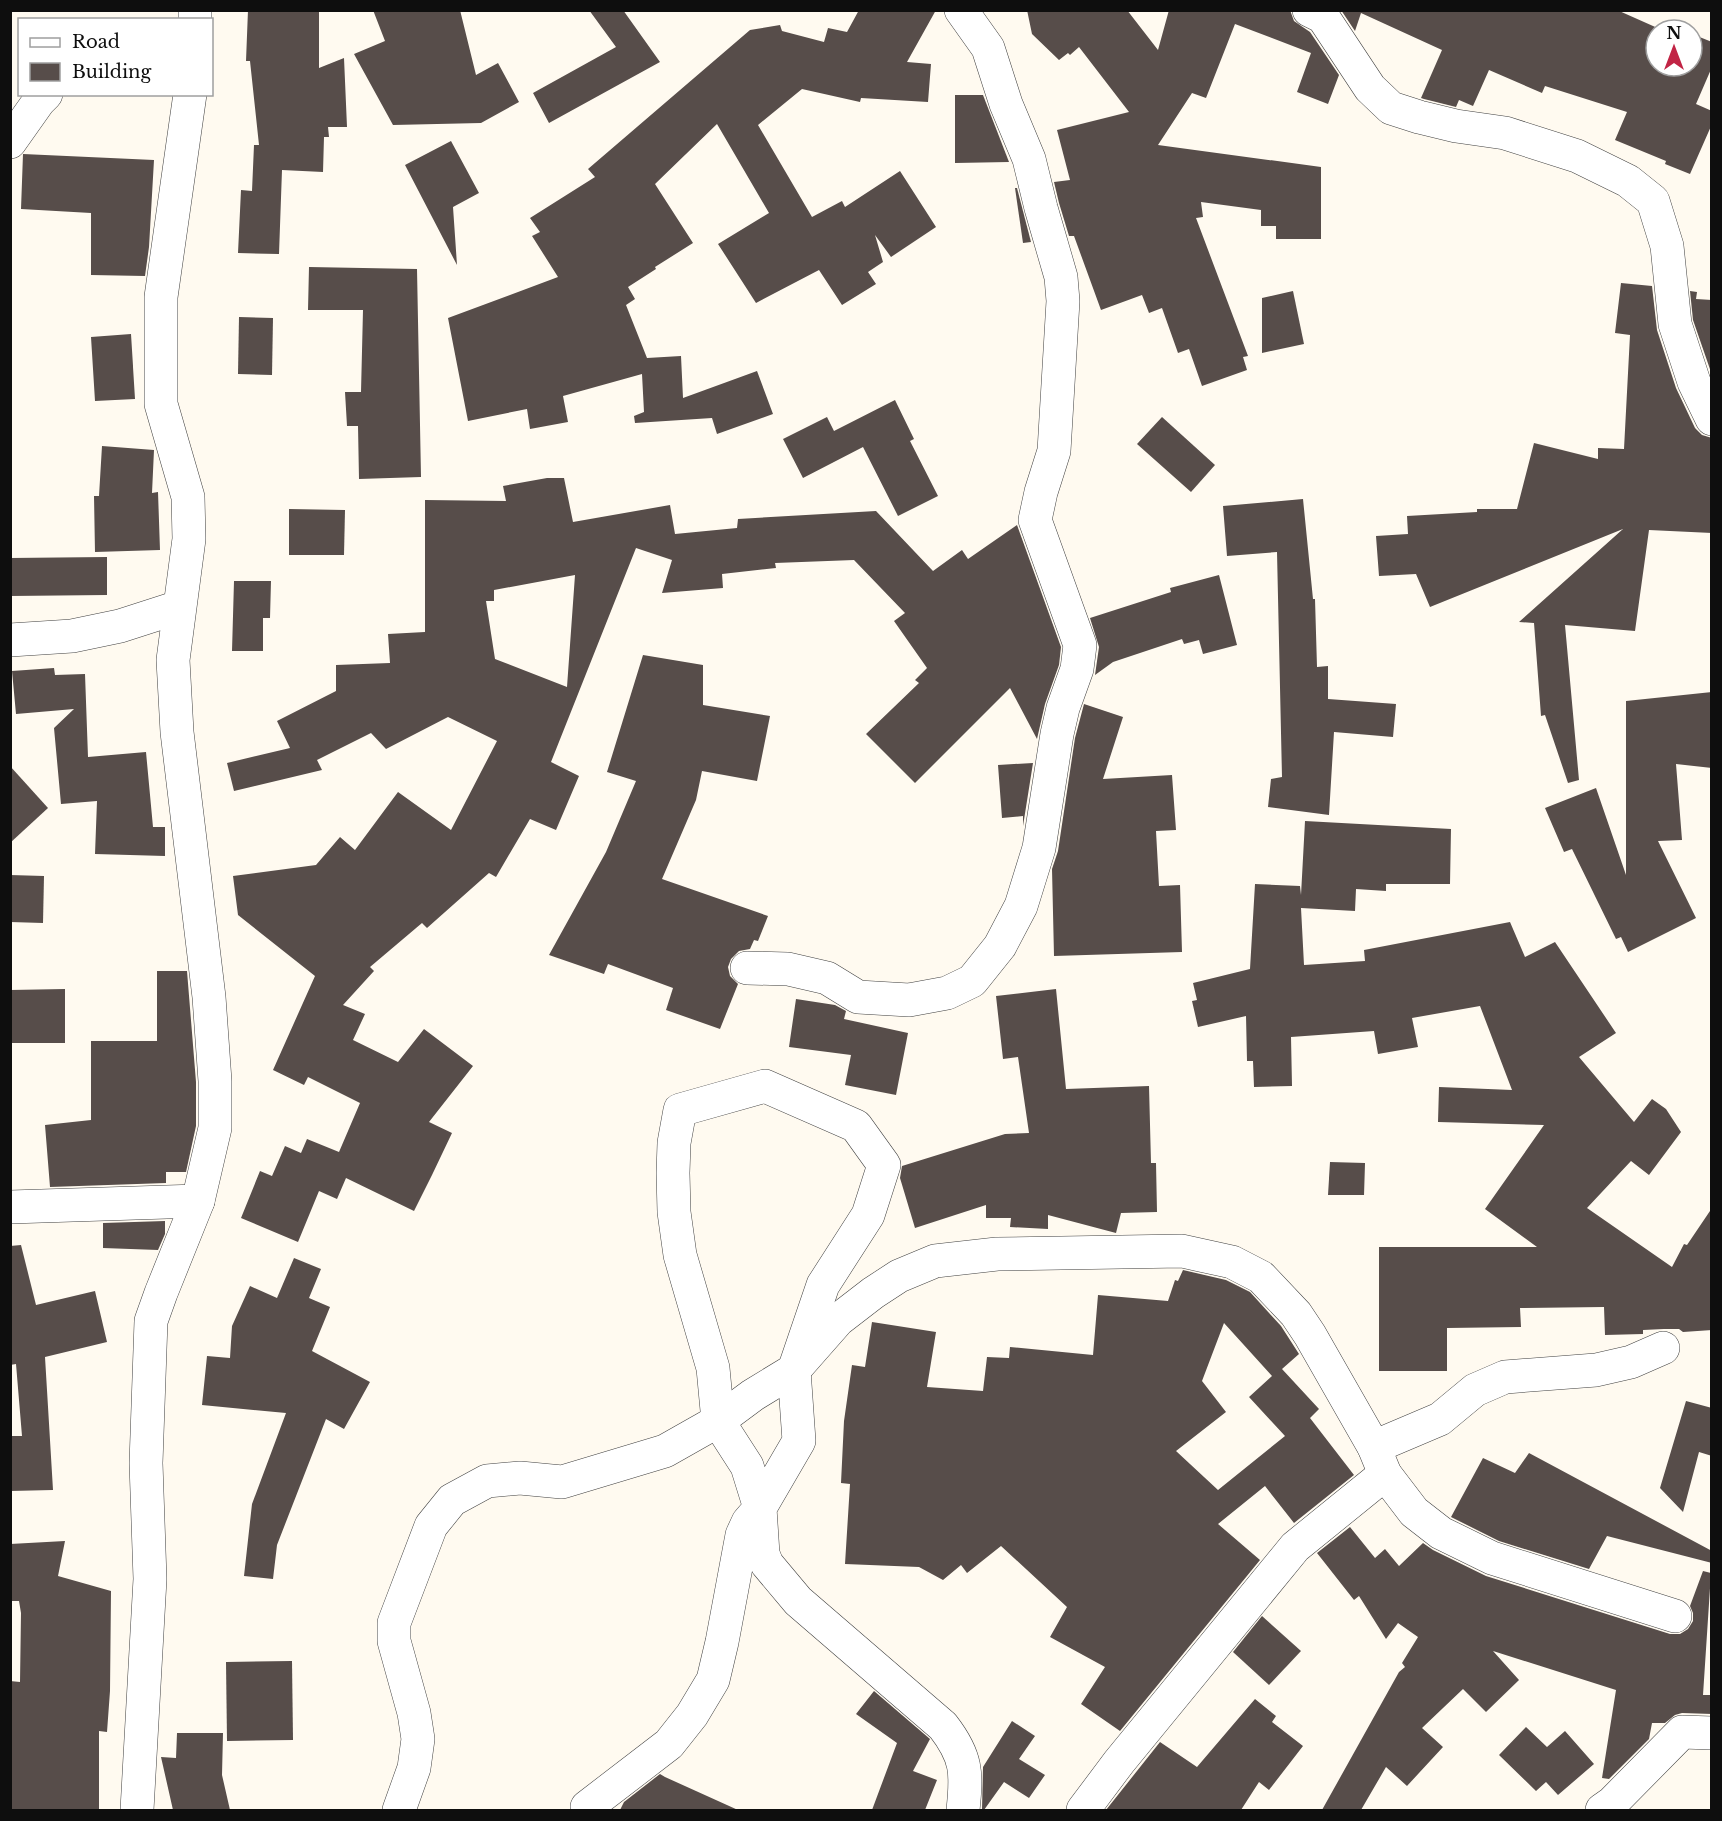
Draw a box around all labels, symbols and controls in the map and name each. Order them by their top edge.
legend [18,18,213,96]
north arrow [1644,18,1704,78]
text: N [1666,23,1682,43]
text: Road [72,31,120,53]
text: Building [72,61,151,83]

